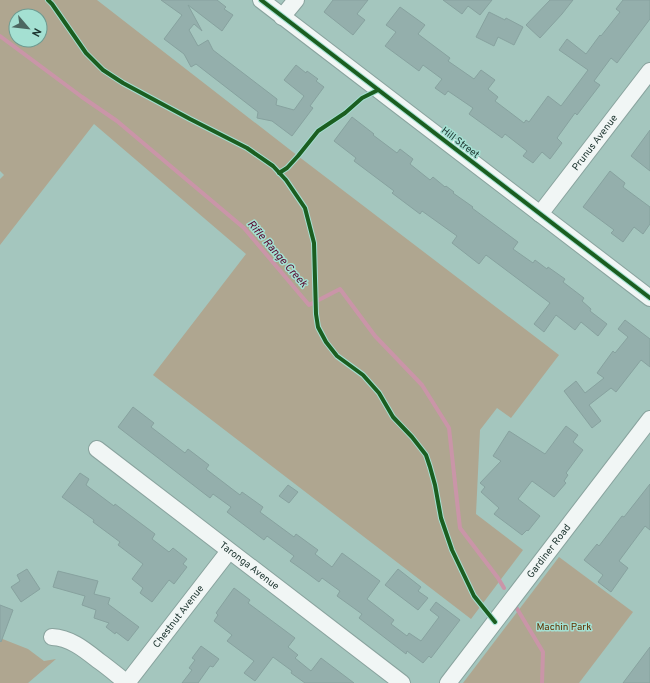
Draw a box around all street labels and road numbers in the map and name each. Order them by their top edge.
street label: Prunus Avenue [569,112,621,173]
street label: Hill Street [438,124,482,162]
street label: Gardiner Road [524,521,574,581]
street label: Taronga Avenue [217,539,282,593]
street label: Chestnut Avenue [150,582,207,651]

